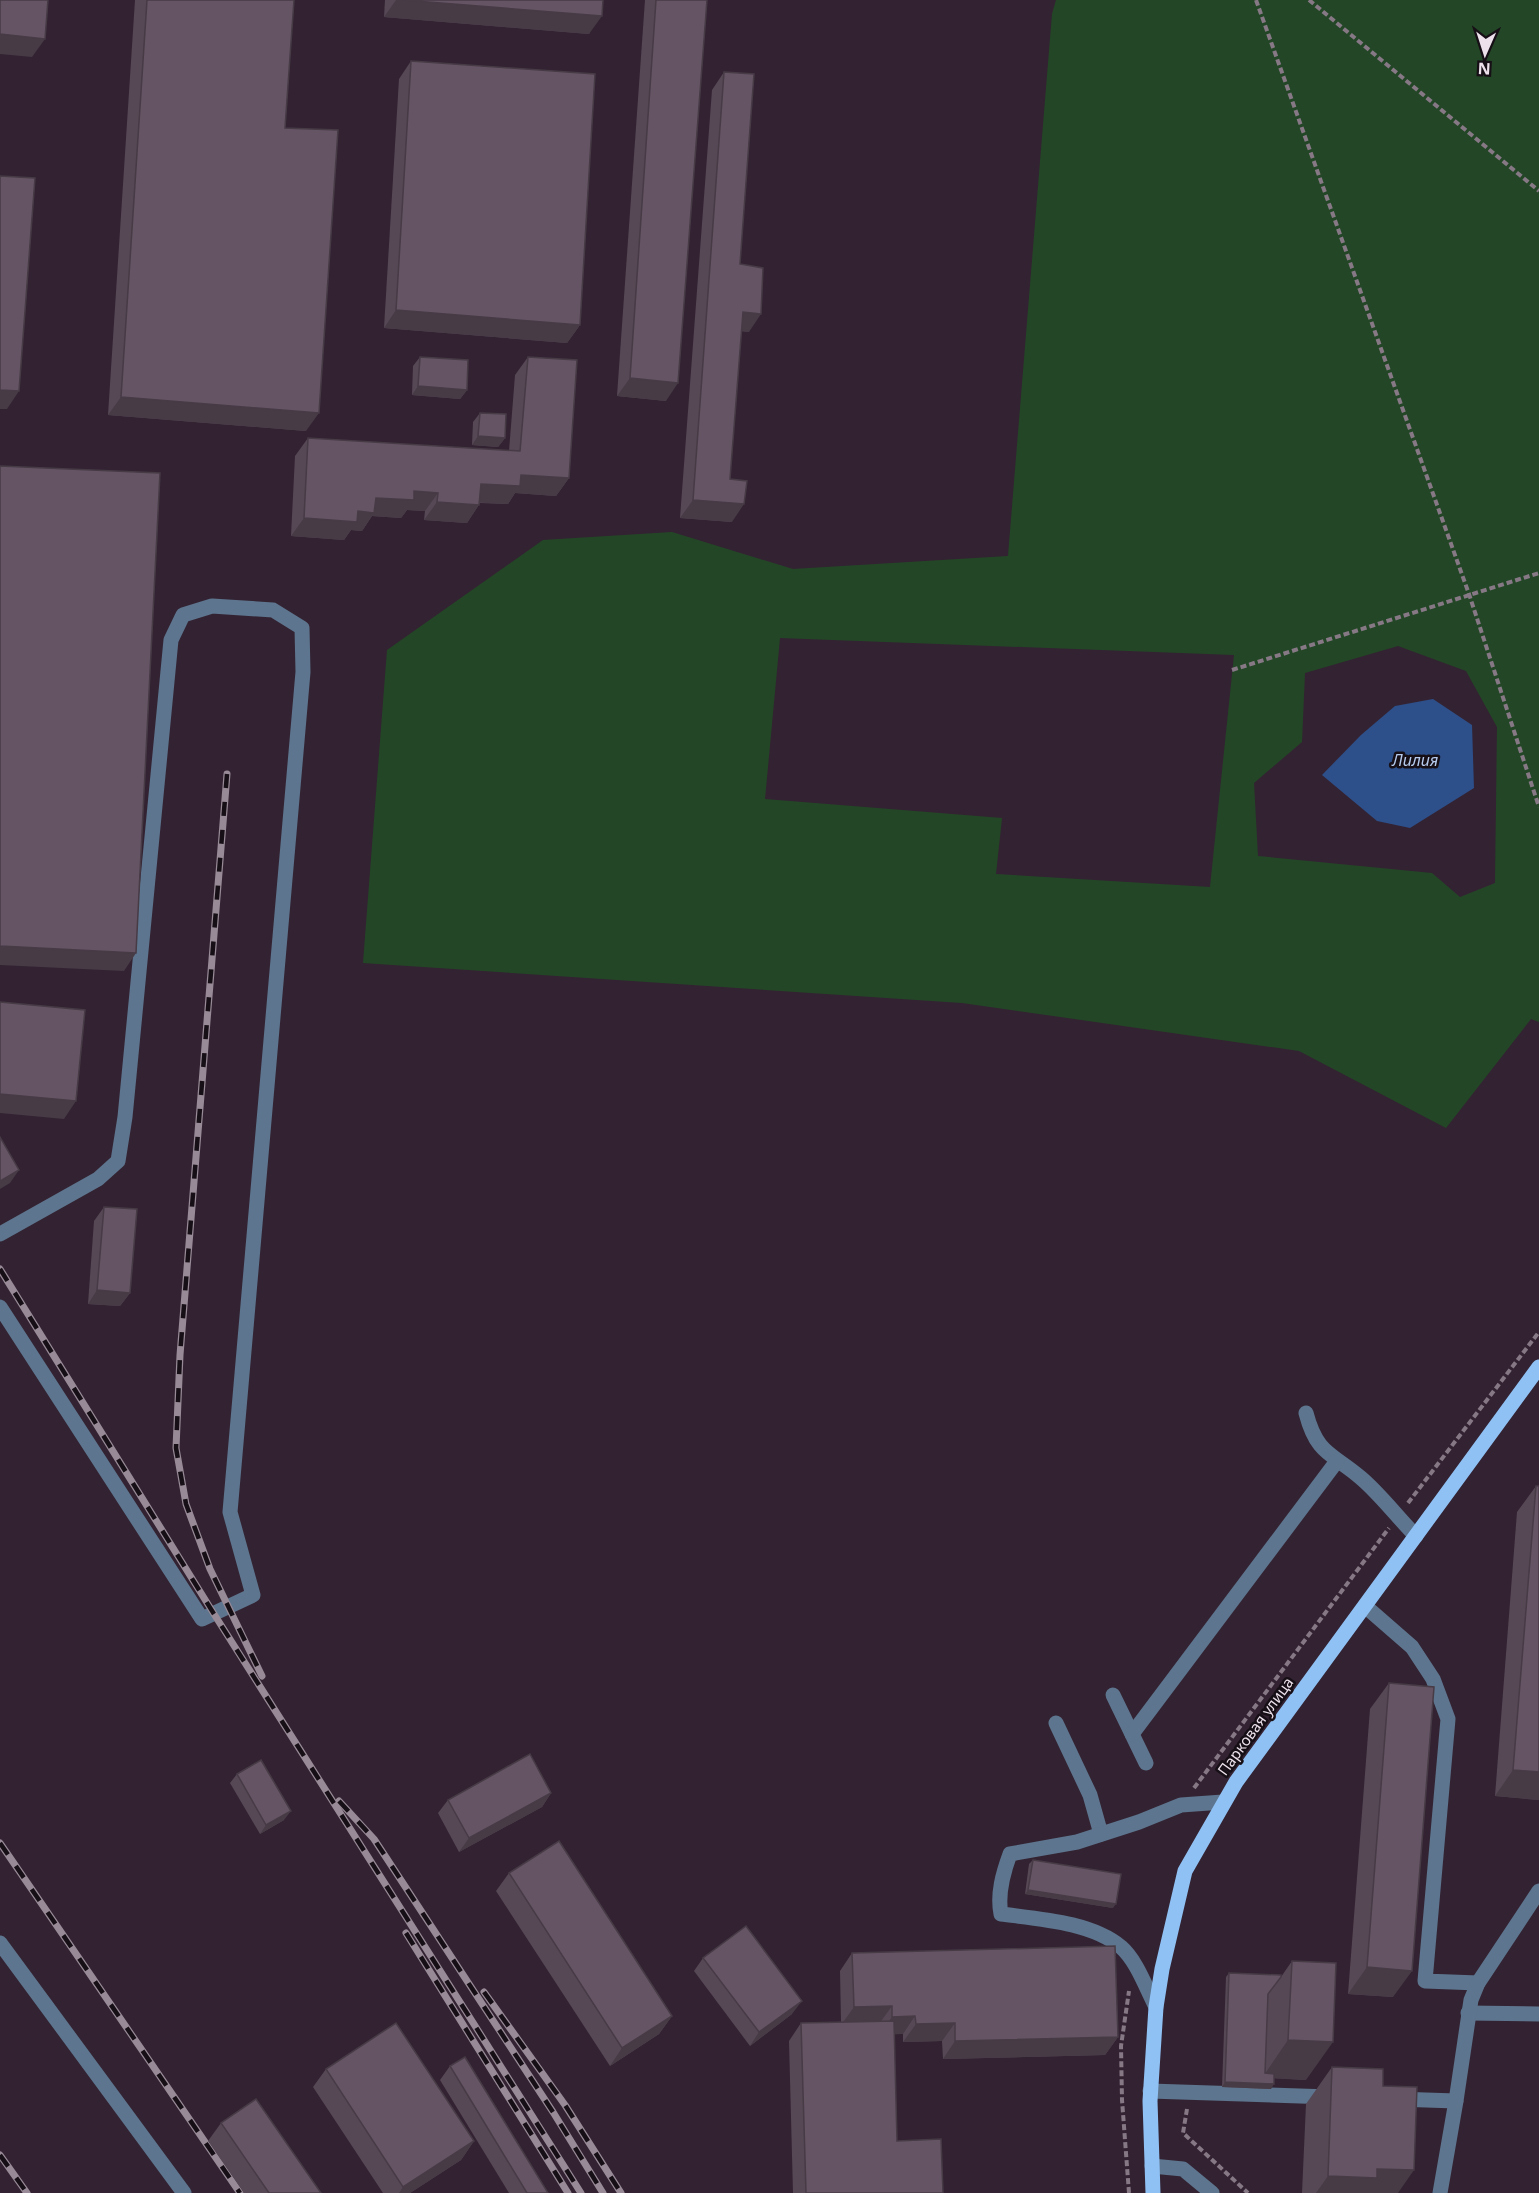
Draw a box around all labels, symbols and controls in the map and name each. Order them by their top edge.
north arrow [1455,24,1515,84]
text: N [1477,58,1491,80]
water label: Лилия [1391,749,1438,771]
street label: Парковая улица [1213,1673,1297,1779]

